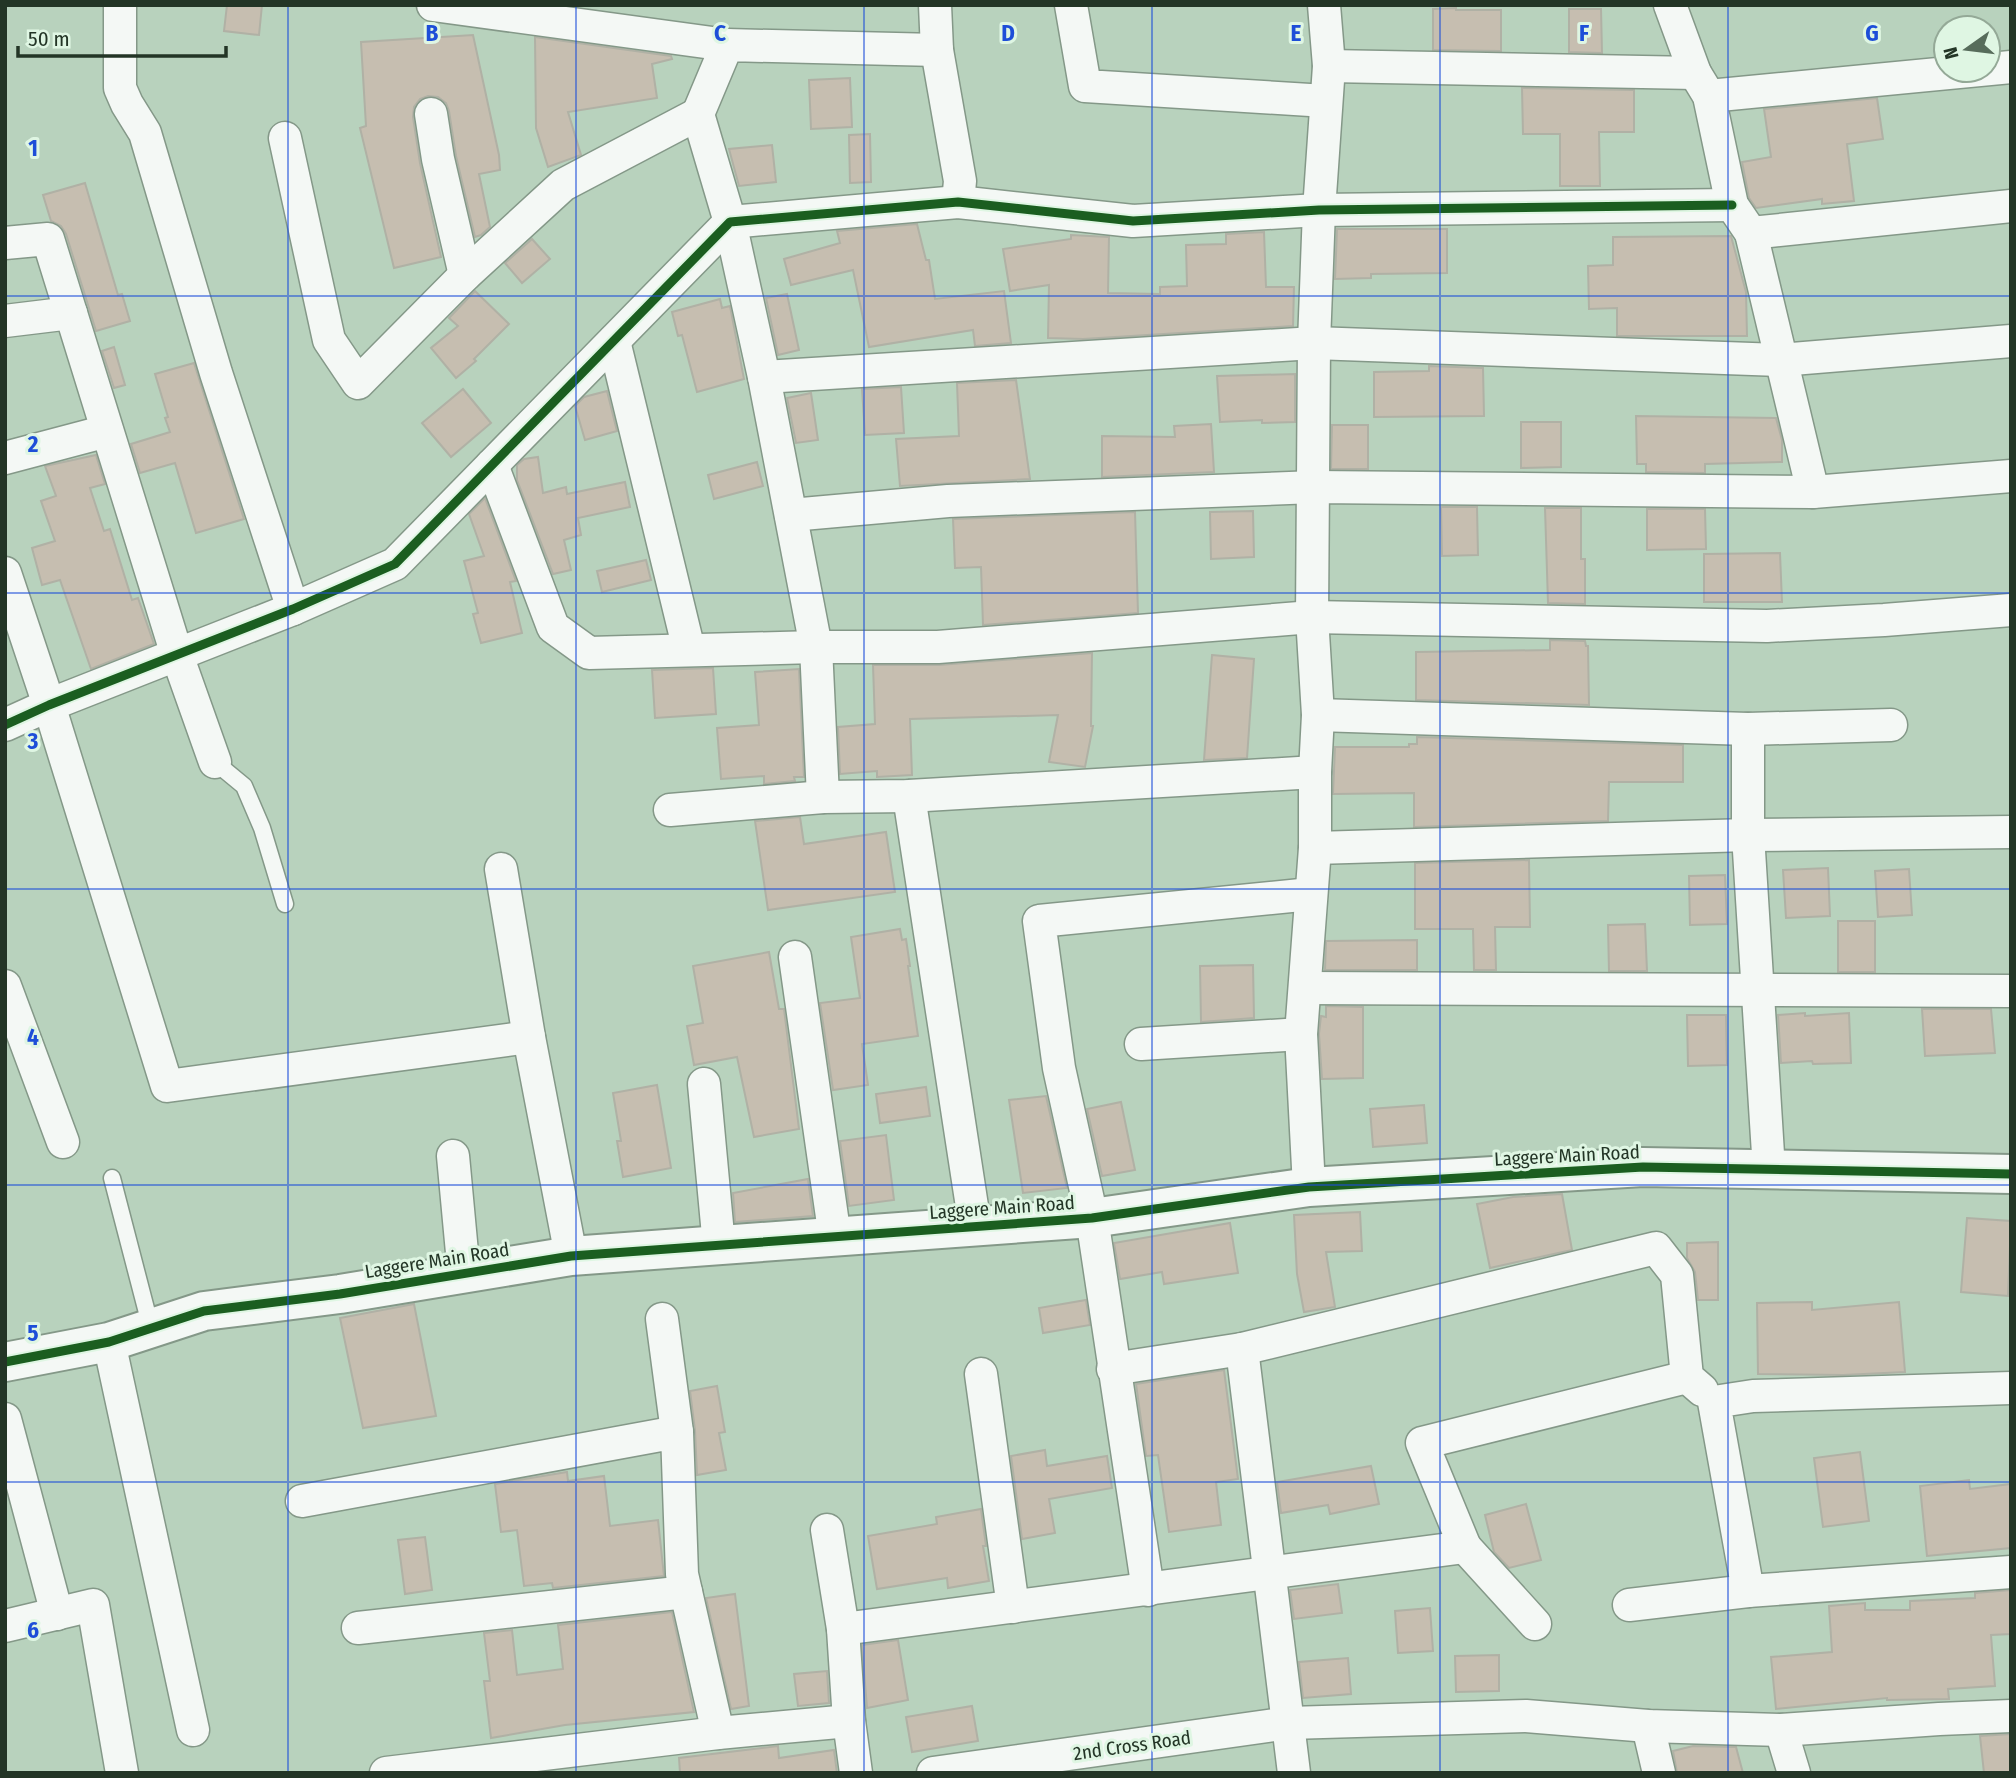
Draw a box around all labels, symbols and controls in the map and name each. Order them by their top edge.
scale bar [18,14,226,58]
north arrow [1932,14,2002,84]
text: B [426,19,439,47]
text: C [714,19,726,47]
text: D [1001,19,1015,47]
text: E [1291,19,1302,47]
text: F [1579,19,1589,47]
text: G [1865,19,1879,47]
text: 50 m [28,26,70,52]
text: N [1938,45,1964,61]
text: 1 [28,134,38,162]
text: 2 [27,430,39,458]
text: 3 [27,727,39,755]
text: 4 [27,1023,39,1051]
street label: Laggere Main Road [1494,1140,1640,1171]
street label: Laggere Main Road [929,1191,1076,1224]
street label: Laggere Main Road [363,1238,511,1283]
text: 5 [27,1319,39,1347]
text: 6 [27,1616,39,1644]
street label: 2nd Cross Road [1072,1726,1192,1765]

